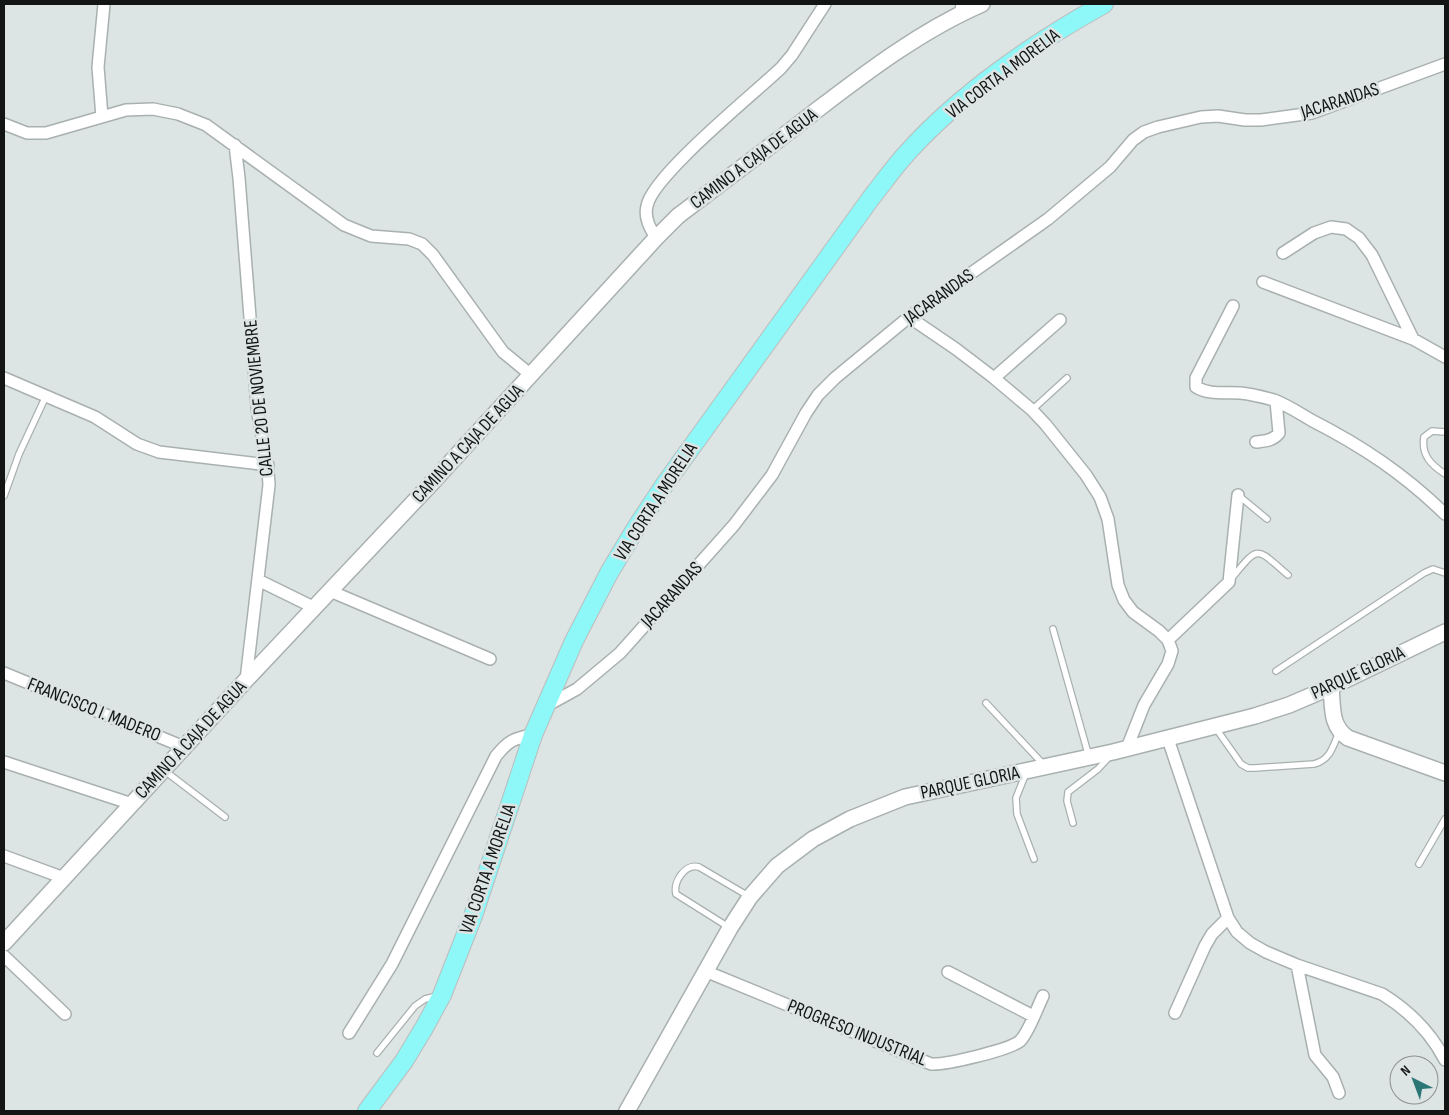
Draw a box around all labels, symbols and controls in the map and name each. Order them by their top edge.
street label: VIA CORTA A MORELIA [942,23,1065,124]
street label: JACARANDAS [1297,78,1382,125]
street label: CAMINO A CAJA DE AGUA [686,103,823,214]
street label: JACARANDAS [899,264,979,331]
street label: CALLE 20 DE NOVIEMBRE [239,319,279,477]
street label: CAMINO A CAJA DE AGUA [407,379,529,508]
street label: VIA CORTA A MORELIA [609,438,703,565]
street label: JACARANDAS [636,557,708,634]
street label: PARQUE GLORIA [1308,641,1409,705]
street label: FRANCISCO I. MADERO [24,673,164,747]
street label: CAMINO A CAJA DE AGUA [130,675,252,804]
street label: PARQUE GLORIA [919,761,1022,805]
street label: VIA CORTA A MORELIA [455,800,521,937]
street label: PROGRESO INDUSTRIAL [784,995,930,1071]
north arrow [1389,1055,1439,1105]
text: N [1397,1062,1414,1080]

